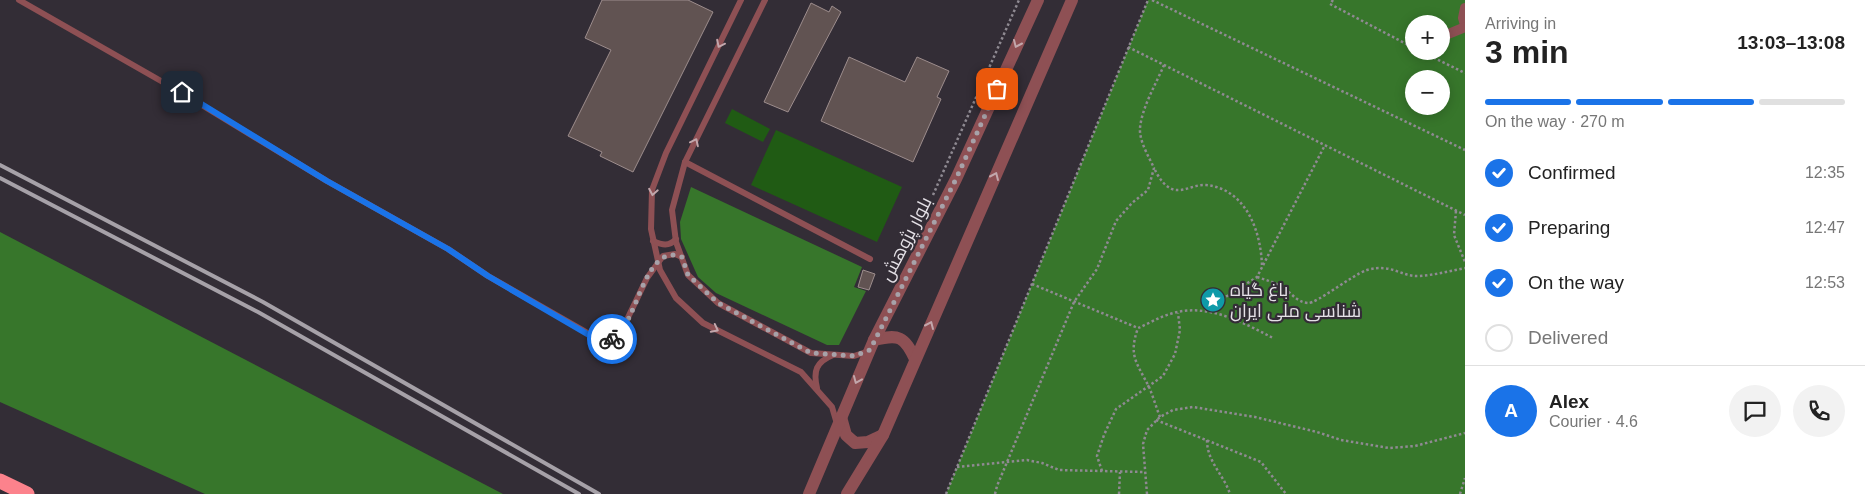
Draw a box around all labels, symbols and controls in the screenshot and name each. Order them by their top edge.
map controls [1405,15,1450,115]
button: + [1405,15,1450,60]
text: Arriving in [1485,15,1556,32]
text: 13:03–13:08 [1737,32,1845,53]
text: 3 min [1485,34,1569,70]
one-way arrow [715,39,726,48]
one-way arrow [1013,39,1024,48]
pin [976,68,1018,110]
button: − [1405,70,1450,115]
pin [161,71,203,113]
icon: bag [983,75,1011,103]
icon: home [168,78,196,106]
text: On the way · 270 m [1485,113,1625,130]
one-way arrow [689,138,699,147]
icon: check [1485,159,1513,187]
text: Confirmed [1528,162,1616,183]
text: 12:35 [1805,164,1845,181]
one-way arrow [989,172,999,181]
one-way arrow [649,187,659,196]
street label: بلوار پژوهش [876,193,938,285]
icon: check [1485,214,1513,242]
text: Preparing [1528,217,1610,238]
text: 12:47 [1805,219,1845,236]
icon: check [1485,269,1513,297]
text: On the way [1528,272,1624,293]
text: 12:53 [1805,274,1845,291]
place label: باغ گیاه‌ شناسی ملی ایران [1230,280,1361,322]
place icon: باغ گیاه‌ شناسی ملی ایران [1200,287,1226,313]
courier [587,314,637,364]
one-way arrow [923,321,934,330]
one-way arrow [710,323,719,333]
icon: bike [598,325,626,353]
text: Delivered [1528,327,1608,348]
one-way arrow [853,376,863,384]
button: chat [1729,385,1781,437]
button: phone [1793,385,1845,437]
text: Alex [1549,391,1589,412]
text: A [1504,400,1518,421]
text: Courier · 4.6 [1549,413,1638,430]

